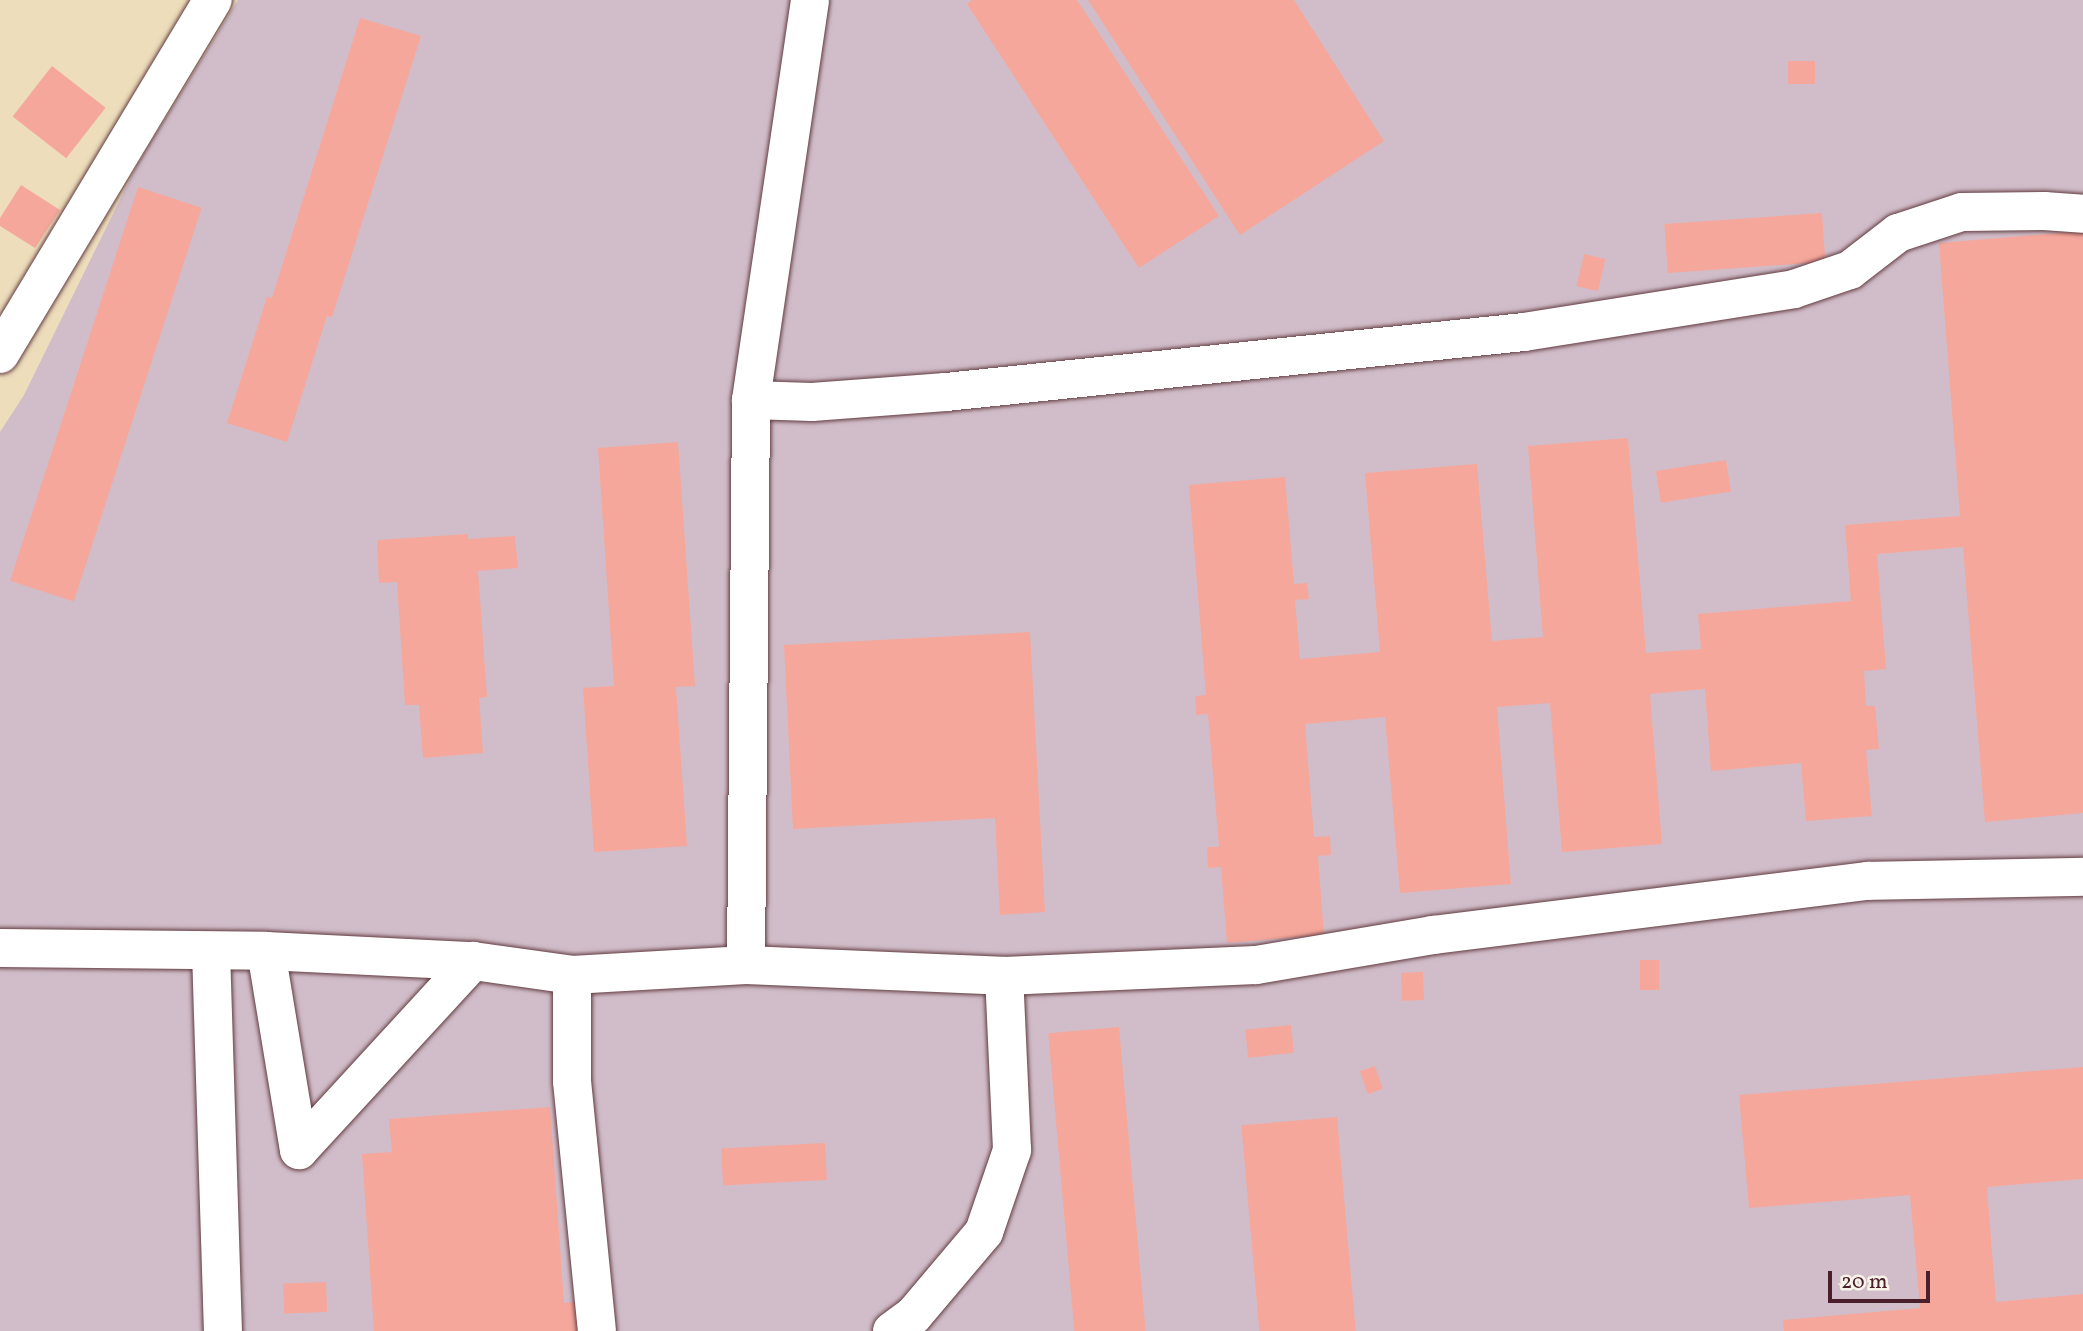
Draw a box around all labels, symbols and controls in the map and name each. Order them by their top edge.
scale bar [1831,1258,1932,1302]
text: 20 m [1841,1268,1887,1297]

